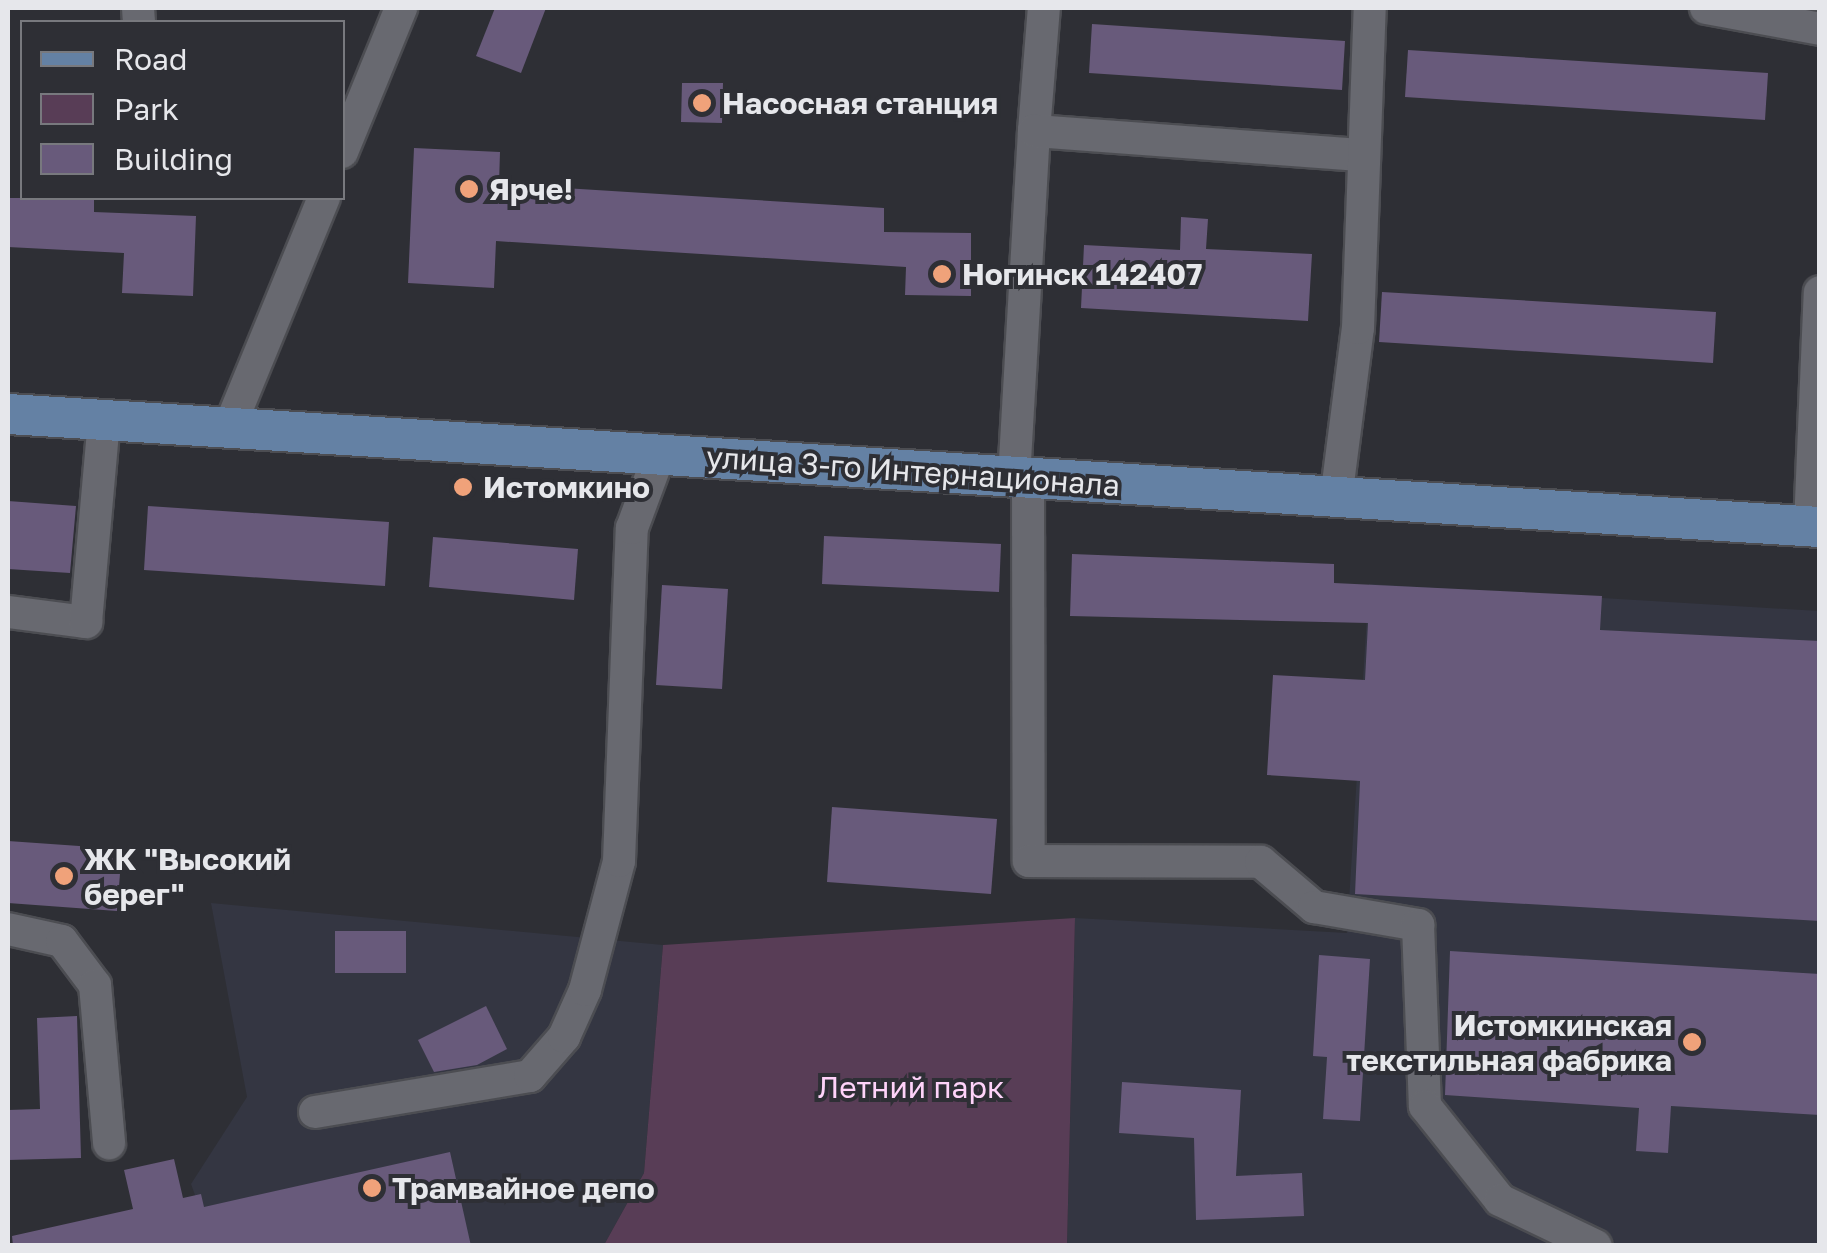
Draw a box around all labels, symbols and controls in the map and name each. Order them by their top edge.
legend [20,20,345,200]
text: Road [114,41,188,77]
place label: Насосная станция [722,85,998,121]
text: Park [114,91,179,127]
marker: Насосная станция [691,92,713,114]
text: Building [114,141,233,177]
place label: Ярче! [489,171,573,207]
marker: Ярче! [458,178,480,200]
place label: Ногинск 142407 [962,256,1202,292]
marker: Ногинск 142407 [931,263,953,285]
street label: улица 3-го Интернационала [705,439,1121,503]
place label: Истомкино [483,469,650,505]
marker: Истомкино [452,476,474,498]
place label: ЖК "Высокий берег" [84,841,291,912]
marker: ЖК "Высокий берег" [53,865,75,887]
place label: Истомкинская текстильная фабрика [1346,1007,1672,1078]
marker: Истомкинская текстильная фабрика [1681,1031,1703,1053]
park label: Летний парк [818,1069,1004,1105]
place label: Трамвайное депо [392,1170,655,1206]
marker: Трамвайное депо [361,1177,383,1199]

